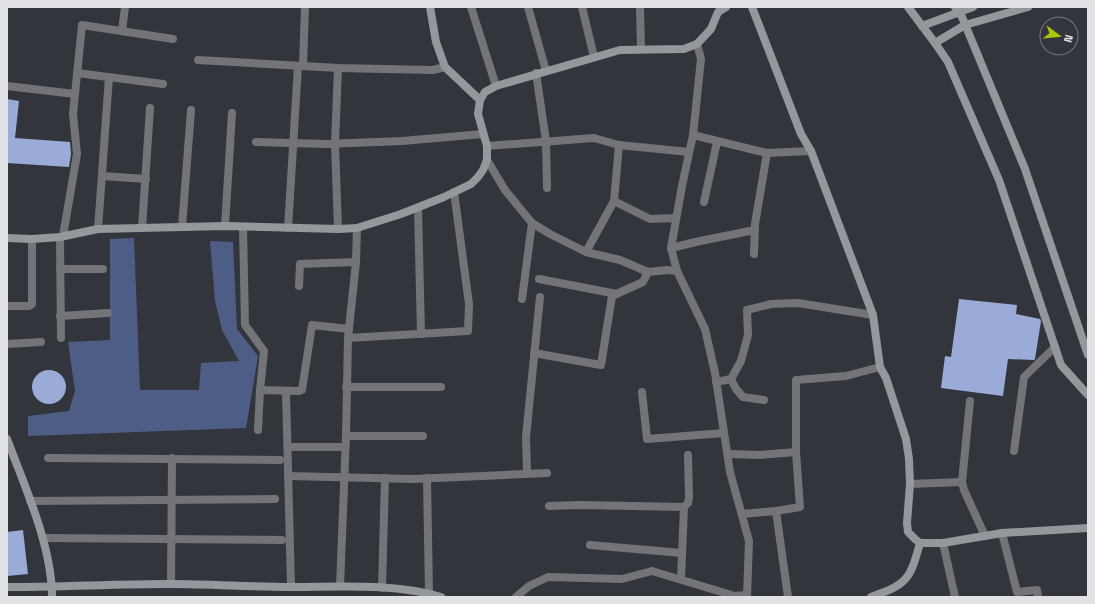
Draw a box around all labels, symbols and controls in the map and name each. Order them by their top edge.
north arrow [1039,16,1079,56]
text: N [1061,33,1076,44]

